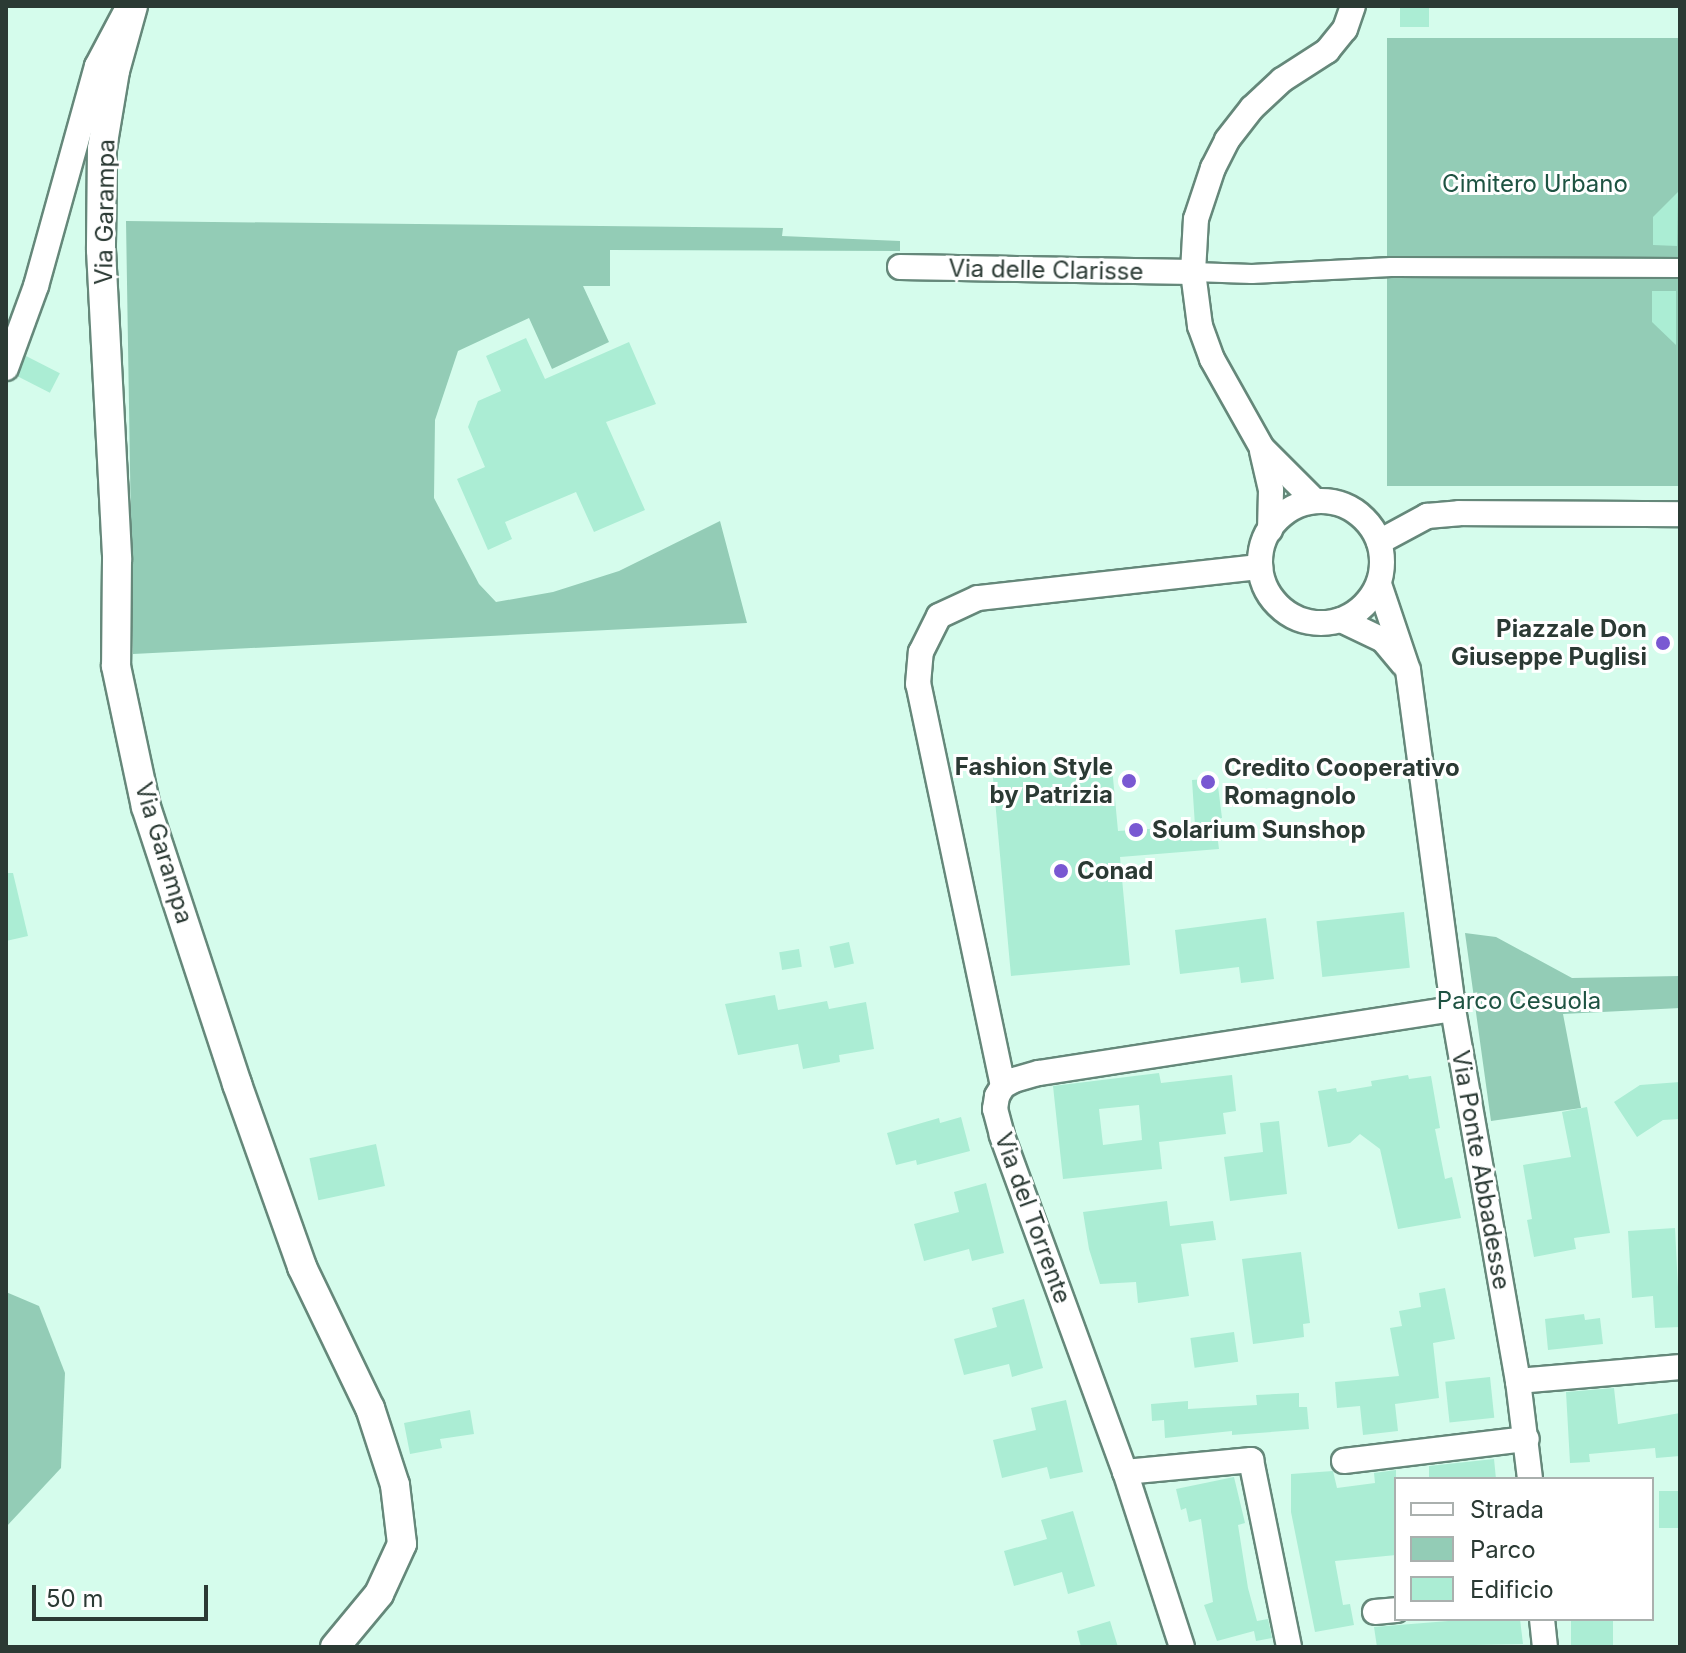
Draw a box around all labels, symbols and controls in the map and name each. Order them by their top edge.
street label: Via Garampa [89,139,121,285]
park label: Cimitero Urbano [1442,170,1628,198]
street label: Via delle Clarisse [948,254,1144,286]
place label: Piazzale Don Giuseppe Puglisi [1451,615,1647,671]
marker: Piazzale Don Giuseppe Puglisi [1654,634,1672,652]
place label: Fashion Style by Patrizia [955,753,1113,809]
place label: Credito Cooperativo Romagnolo [1224,754,1460,810]
marker: Fashion Style by Patrizia [1120,772,1138,790]
marker: Credito Cooperativo Romagnolo [1199,773,1217,791]
street label: Via Garampa [129,779,199,927]
place label: Solarium Sunshop [1152,816,1366,844]
marker: Solarium Sunshop [1127,821,1145,839]
place label: Conad [1077,857,1153,885]
marker: Conad [1052,862,1070,880]
park label: Parco Cesuola [1437,987,1601,1015]
street label: Via Ponte Abbadesse [1446,1048,1516,1292]
street label: Via del Torrente [989,1129,1077,1307]
legend [1394,1477,1654,1621]
text: Strada [1470,1495,1544,1524]
text: Parco [1470,1535,1536,1564]
scale bar [36,1569,212,1619]
text: Edificio [1470,1575,1554,1604]
text: 50 m [46,1584,104,1613]

